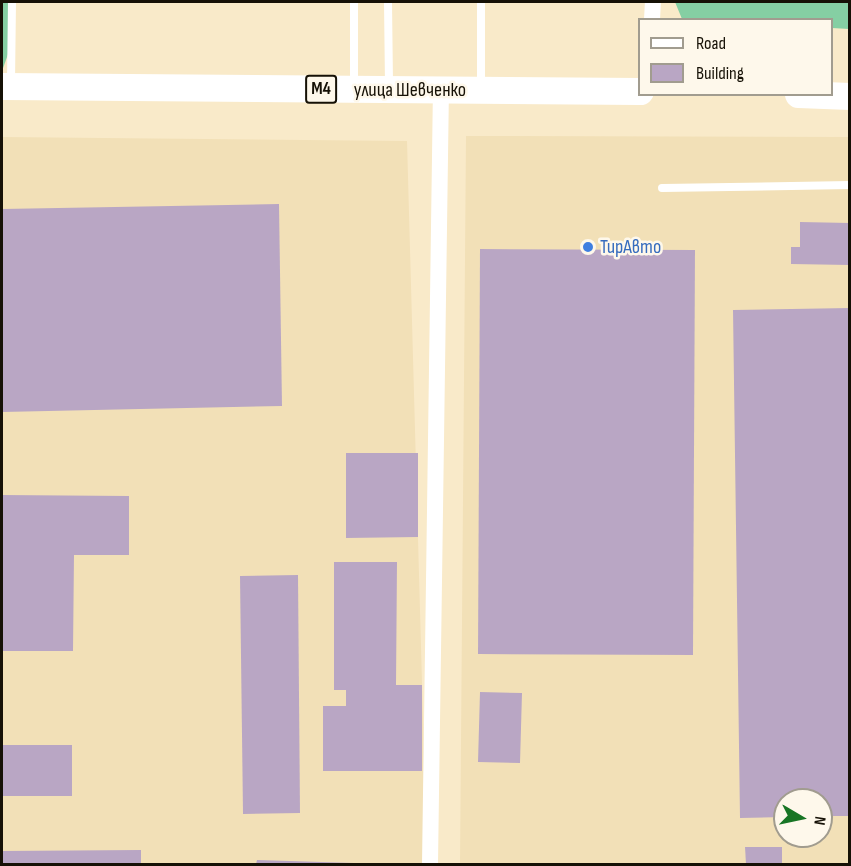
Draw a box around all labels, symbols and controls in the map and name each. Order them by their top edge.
legend [638,18,833,96]
text: Road [696,33,726,54]
text: Building [696,63,744,84]
road number: M4 [304,74,338,104]
street label: улица Шевченко [354,78,466,102]
place label: ТирАвто [600,235,661,259]
marker: ТирАвто [581,240,595,254]
north arrow [773,788,833,848]
text: N [809,815,829,826]

